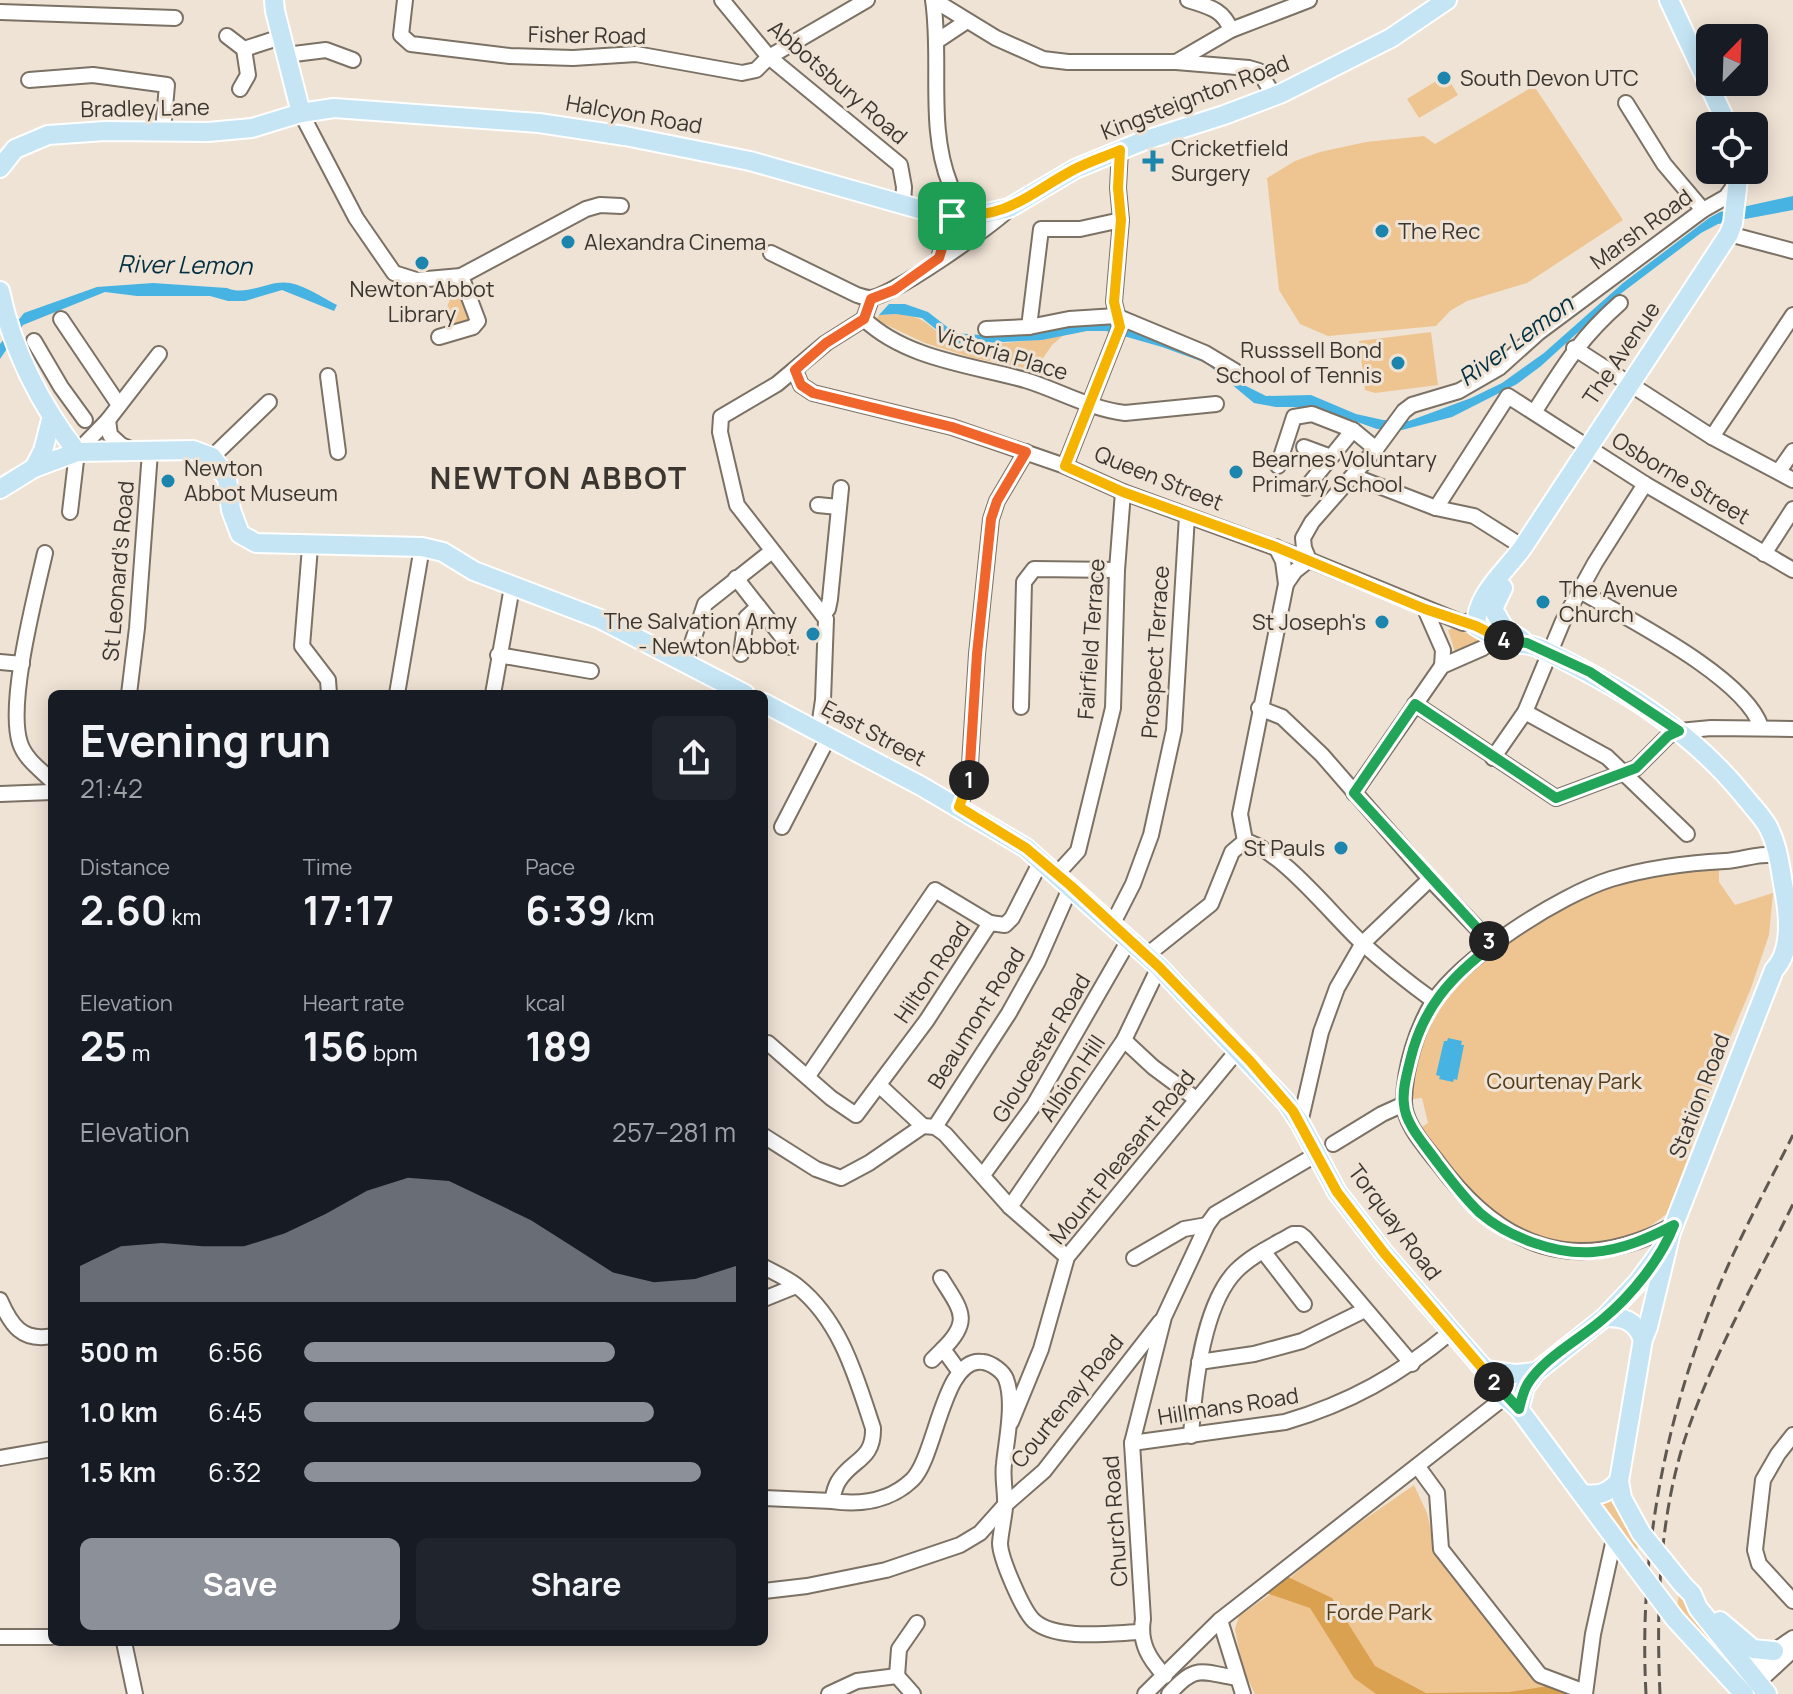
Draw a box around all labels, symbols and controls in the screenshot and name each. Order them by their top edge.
street label: Abbotsbury Road [762,13,914,151]
street label: Fisher Road [528,19,646,51]
north arrow [1696,24,1768,96]
map controls [1696,24,1768,184]
street label: Kingsteignton Road [1097,47,1293,147]
place label: South Devon UTC [1460,63,1639,93]
marker: South Devon UTC [1435,69,1453,87]
street label: Halcyon Road [563,87,705,141]
street label: Bradley Lane [80,92,210,124]
button: locate [1696,112,1768,184]
place label: Cricketfield Surgery [1171,133,1289,188]
marker: Cricketfield Surgery [1142,150,1164,172]
pin [918,182,986,250]
street label: Marsh Road [1584,182,1698,276]
icon: arrive [930,194,974,238]
place label: The Rec [1398,216,1480,246]
marker: The Rec [1373,222,1391,240]
place label: Alexandra Cinema [584,227,766,257]
marker: Alexandra Cinema [559,233,577,251]
water label: River Lemon [117,246,253,282]
marker: Newton Abbot Library [413,254,431,272]
place label: Newton Abbot Library [349,274,495,329]
water label: River Lemon [1451,287,1580,393]
street label: The Avenue [1575,295,1667,411]
street label: Victoria Place [932,319,1072,387]
place label: Russsell Bond School of Tennis [1216,335,1382,390]
marker: Russsell Bond School of Tennis [1389,354,1407,372]
street label: Osborne Street [1606,425,1756,531]
street label: Queen Street [1090,439,1228,518]
place label: Bearnes Voluntary Primary School [1252,444,1437,499]
place label: Newton Abbot Museum [184,453,338,508]
district label: NEWTON ABBOT [430,457,688,498]
marker: Bearnes Voluntary Primary School [1227,463,1245,481]
marker: Newton Abbot Museum [159,472,177,490]
street label: St Leonard's Road [95,479,141,663]
street label: Fairfield Terrace [1070,557,1112,720]
street label: Prospect Terrace [1134,564,1176,739]
place label: The Avenue Church [1559,574,1678,629]
marker: The Avenue Church [1534,593,1552,611]
place label: The Salvation Army - Newton Abbot [604,606,797,661]
place label: St Joseph's [1252,607,1366,637]
marker: St Joseph's [1373,613,1391,631]
pin: 4 [1484,620,1524,660]
marker: The Salvation Army - Newton Abbot [804,625,822,643]
text: 4 [1497,625,1511,655]
street label: East Street [817,693,932,773]
text: Evening run [80,710,331,770]
button: share [652,716,736,800]
pin: 1 [949,760,989,800]
text: 1 [964,765,974,795]
text: 21:42 [80,770,143,806]
place label: St Pauls [1243,833,1325,863]
marker: St Pauls [1332,839,1350,857]
text: Distance [80,852,170,882]
text: Time [303,852,352,882]
text: Pace [525,852,575,882]
text: 2.60 [80,882,167,937]
text: 17:17 [303,882,394,937]
text: 6:39 [525,882,612,937]
text: km [167,902,201,932]
text: /km [612,902,655,932]
street label: Hilton Road [887,915,977,1029]
pin: 3 [1469,921,1509,961]
text: 3 [1483,926,1495,956]
street label: Beaumont Road [921,942,1031,1094]
street label: Gloucester Road [985,968,1097,1128]
text: Elevation [80,988,173,1018]
text: Heart rate [303,988,405,1018]
text: kcal [525,988,565,1018]
text: 25 [80,1018,127,1073]
text: 156 [303,1018,368,1073]
text: 189 [525,1018,592,1073]
street label: Albion Hill [1032,1029,1112,1127]
street label: Station Road [1661,1029,1737,1163]
text: m [127,1038,150,1068]
text: bpm [368,1038,418,1068]
street label: Mount Pleasant Road [1042,1064,1202,1250]
park label: Courtenay Park [1486,1066,1643,1096]
text: Elevation [80,1114,190,1150]
text: 257–281 m [612,1114,736,1150]
street label: Torquay Road [1341,1158,1449,1286]
street label: Courtenay Road [1004,1328,1130,1474]
text: 500 m [80,1334,158,1370]
text: 6:56 [208,1334,263,1370]
pin: 2 [1474,1362,1514,1402]
text: 2 [1487,1367,1501,1397]
street label: Hillmans Road [1155,1380,1301,1432]
text: 1.0 km [80,1394,158,1430]
text: 6:45 [208,1394,262,1430]
text: 1.5 km [80,1454,156,1490]
text: 6:32 [208,1454,261,1490]
street label: Church Road [1095,1454,1135,1588]
button: Save [80,1538,400,1630]
button: Share [416,1538,736,1630]
park label: Forde Park [1326,1597,1433,1627]

